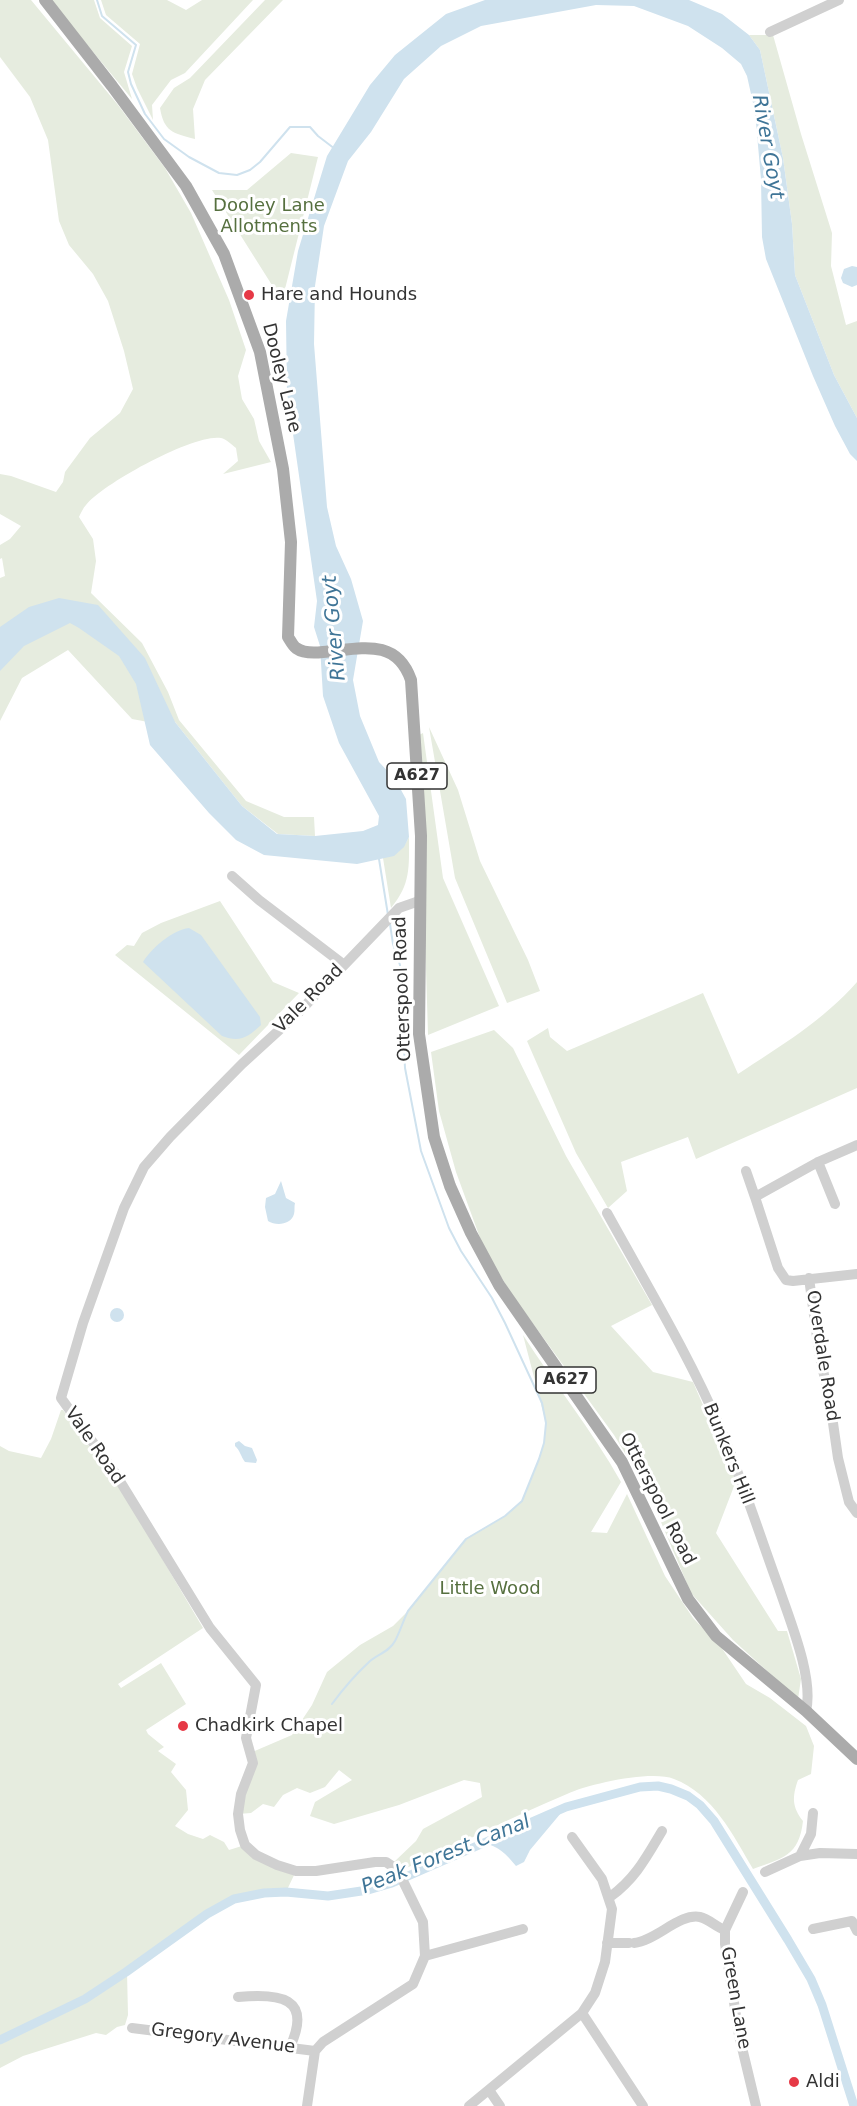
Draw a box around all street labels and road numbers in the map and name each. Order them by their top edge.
street label: Dooley Lane [257,321,305,435]
road number: A627 [387,763,447,789]
street label: Otterspool Road [390,916,416,1062]
street label: Vale Road [270,960,348,1038]
street label: Overdale Road [801,1289,843,1423]
road number: A627 [536,1367,596,1393]
street label: Bunkers Hill [698,1400,758,1508]
street label: Vale Road [60,1403,128,1489]
street label: Otterspool Road [614,1429,700,1569]
street label: Green Lane [715,1945,755,2051]
street label: Gregory Avenue [150,2019,296,2059]

